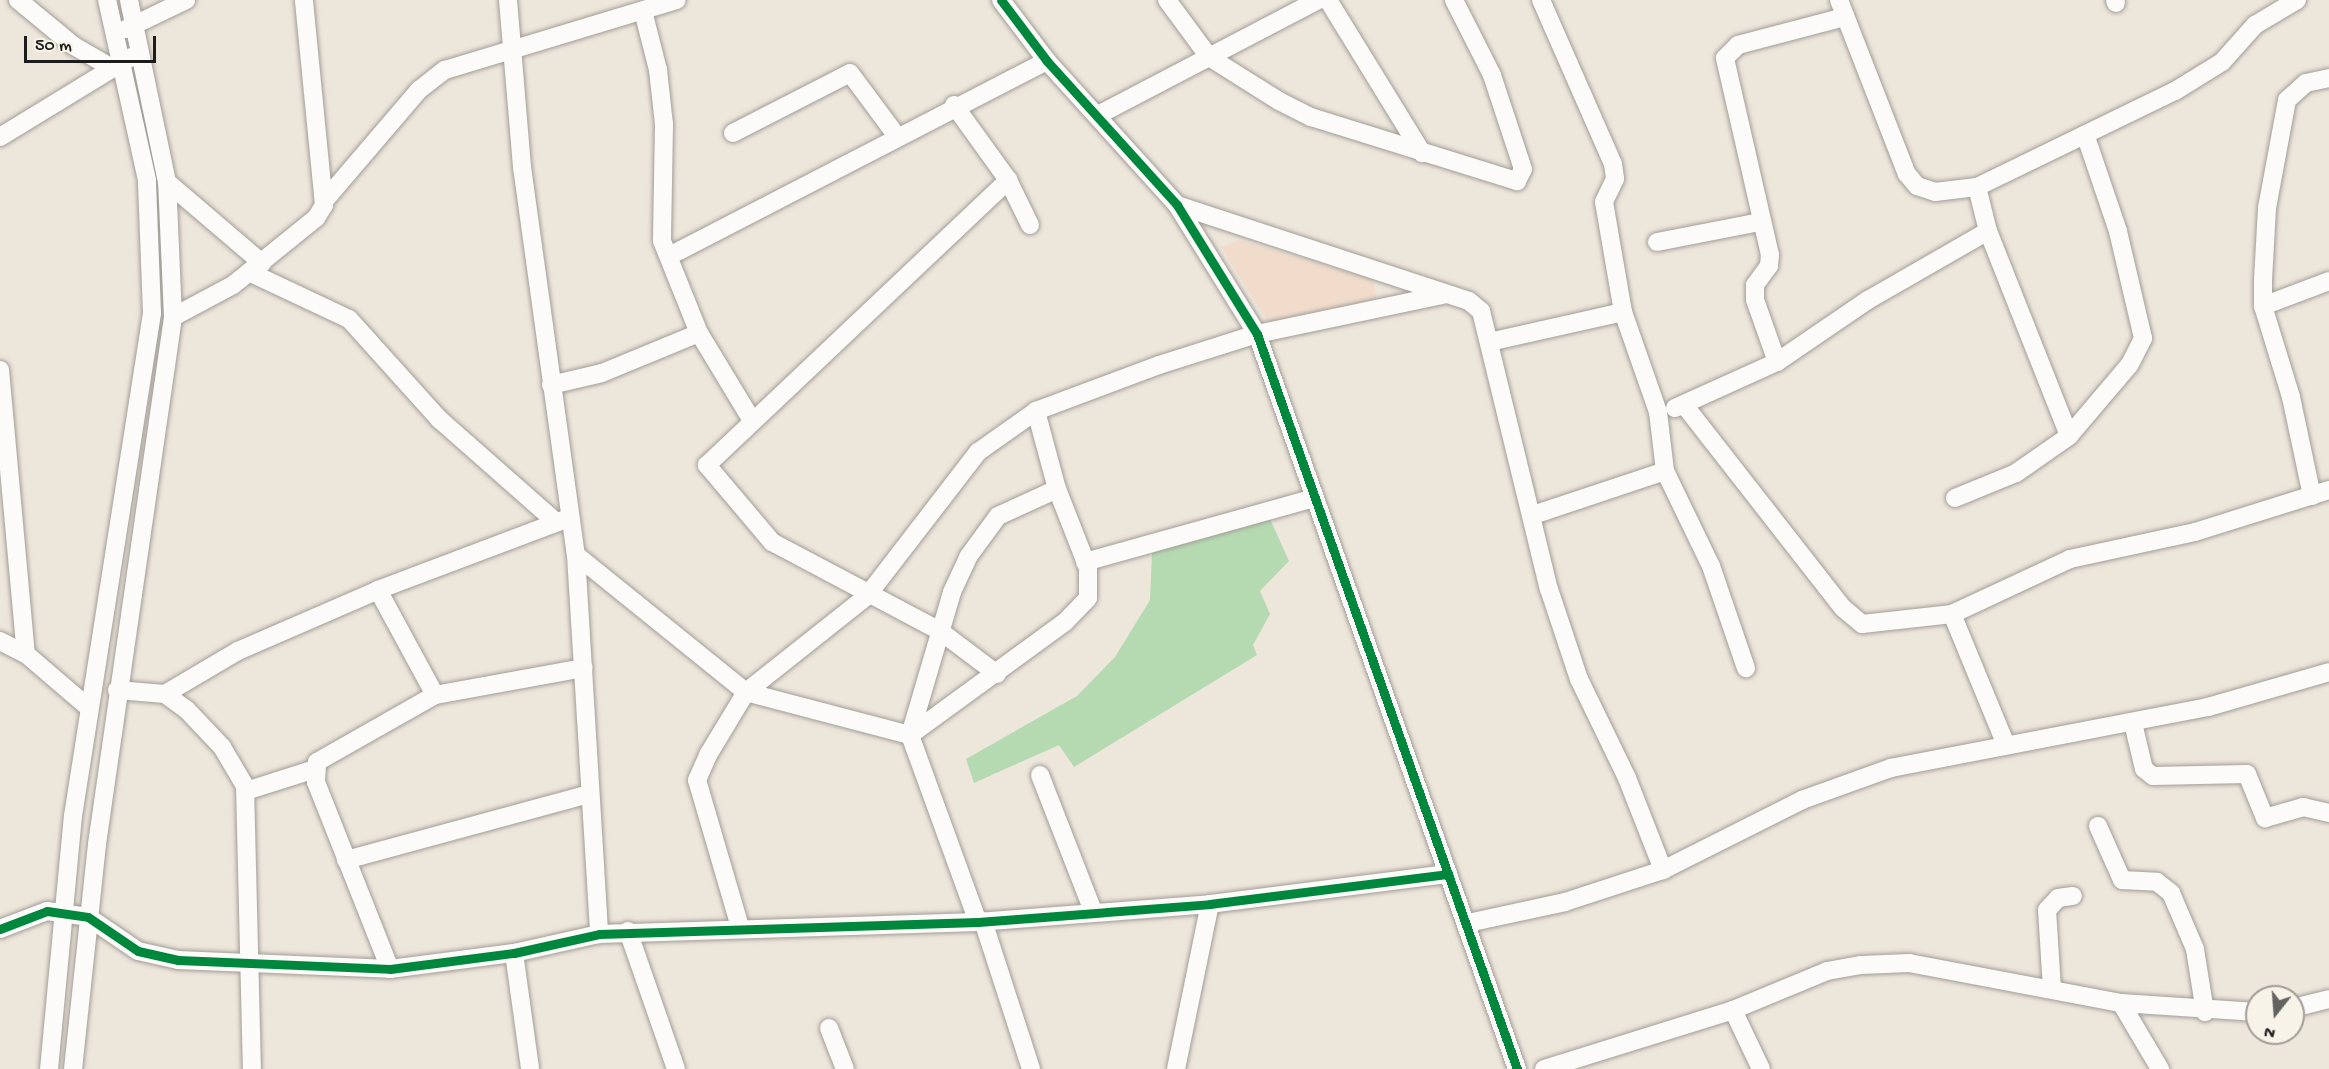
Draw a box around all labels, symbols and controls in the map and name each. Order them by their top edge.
scale bar [27,24,159,62]
text: 50 m [35,36,72,57]
north arrow [2245,985,2305,1045]
text: N [2262,1020,2278,1041]

